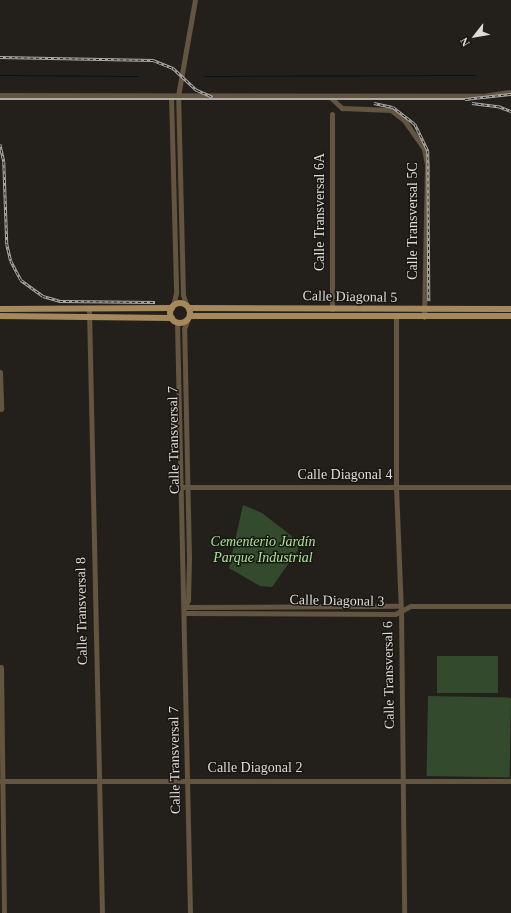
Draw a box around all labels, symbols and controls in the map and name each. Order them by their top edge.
north arrow [455,16,495,56]
text: N [458,36,472,49]
street label: Calle Transversal 6A [312,153,328,271]
street label: Calle Transversal 5C [405,162,421,280]
street label: Calle Diagonal 5 [302,288,398,306]
street label: Calle Transversal 7 [165,386,183,494]
street label: Calle Diagonal 4 [298,467,392,483]
park label: Cementerio Jardín Parque Industrial [211,534,315,566]
street label: Calle Transversal 8 [73,557,91,665]
street label: Calle Diagonal 3 [289,592,385,610]
street label: Calle Transversal 6 [380,621,398,729]
street label: Calle Transversal 7 [166,706,184,814]
street label: Calle Diagonal 2 [208,760,302,776]

